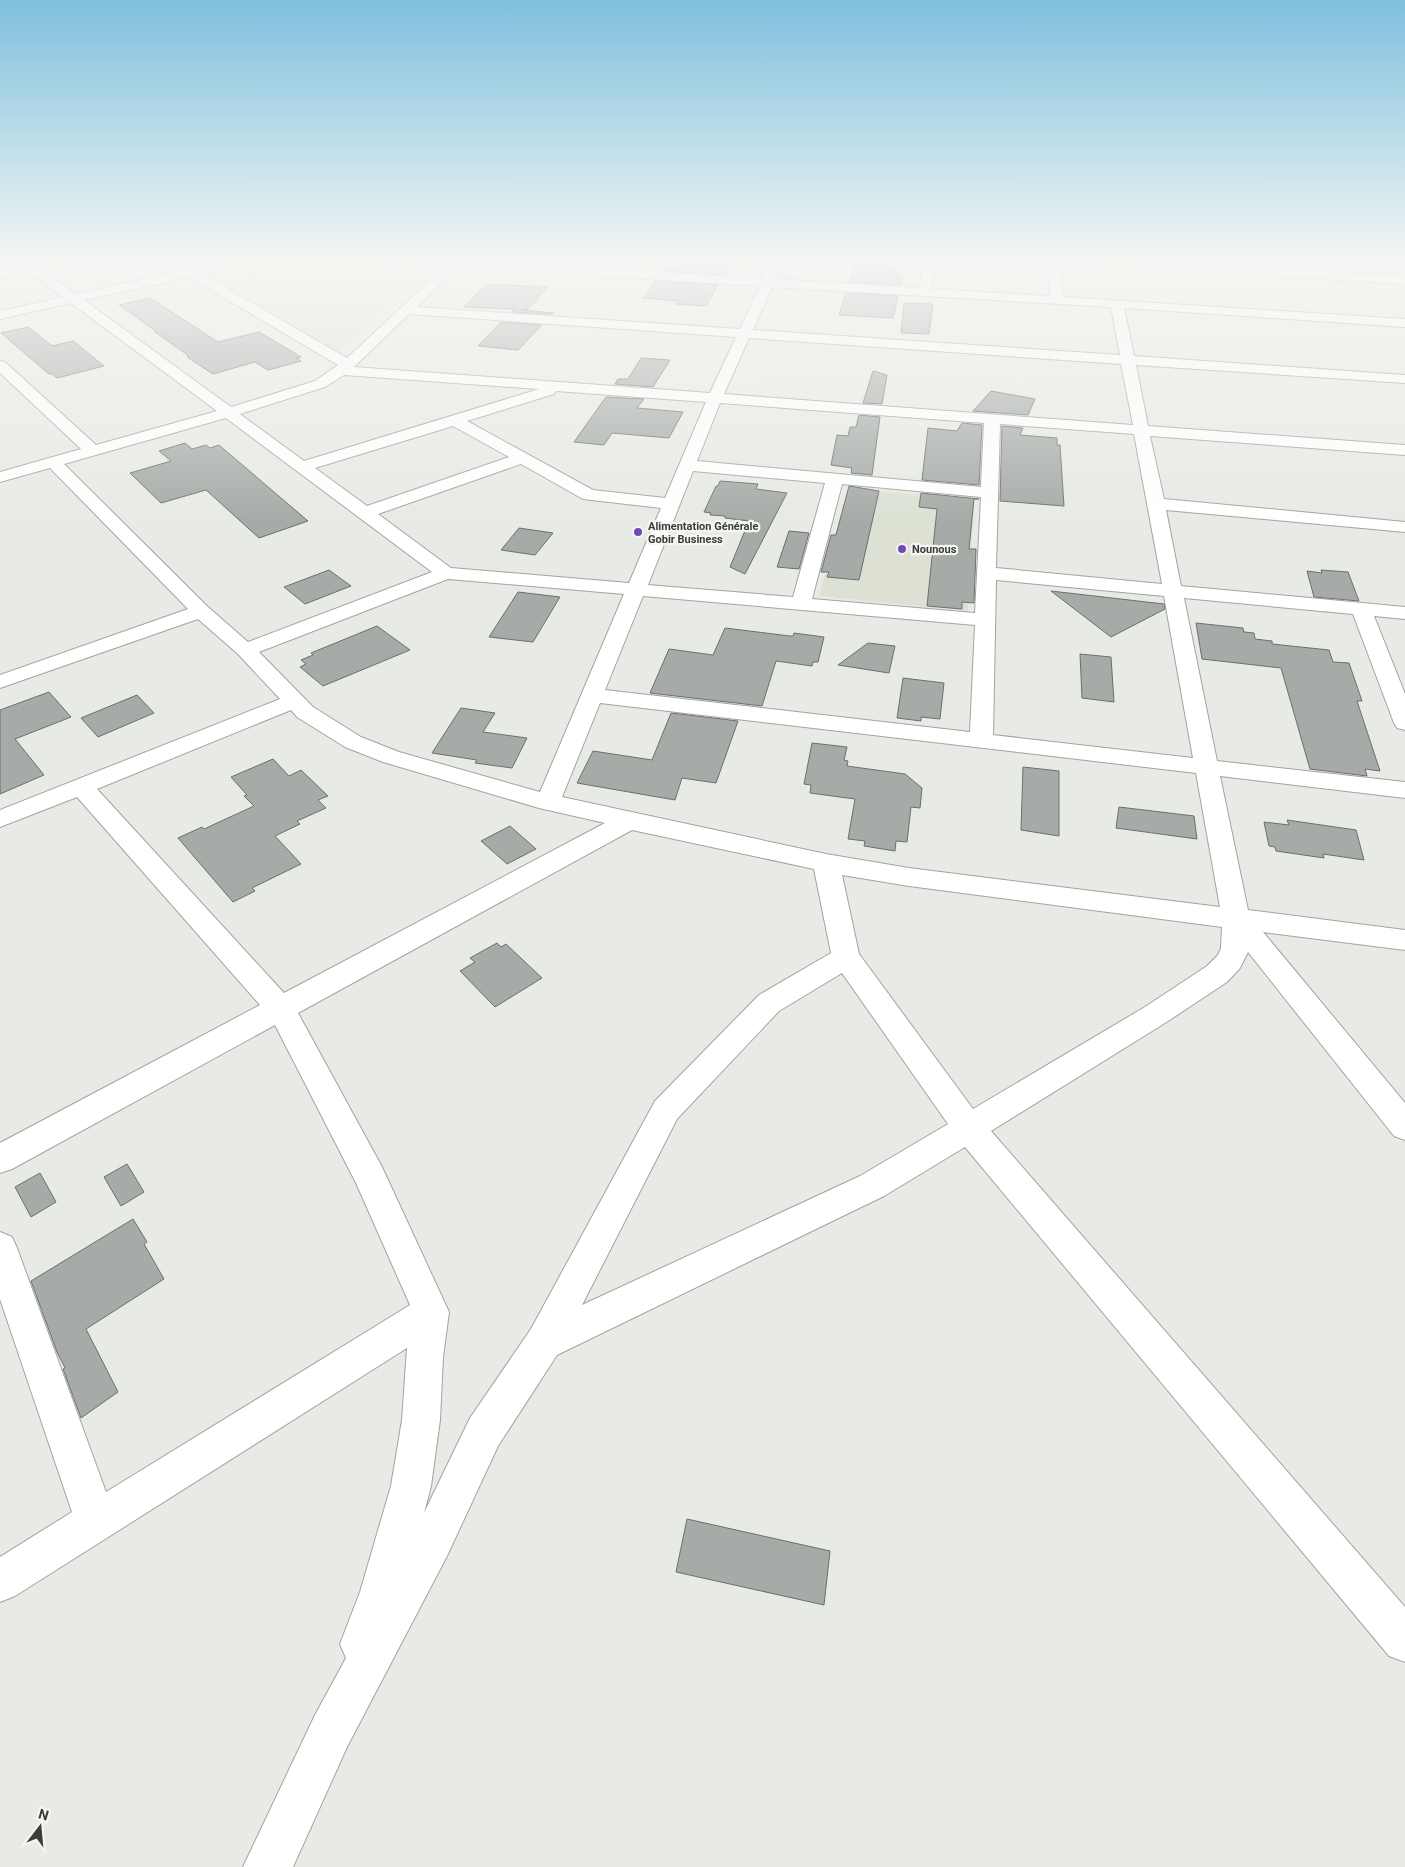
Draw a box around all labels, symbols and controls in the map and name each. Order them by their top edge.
place label: Alimentation Générale Gobir Business [648,520,758,546]
marker: Alimentation Générale Gobir Business [632,526,644,538]
marker: Nounous [896,543,908,555]
place label: Nounous [912,543,957,556]
north arrow [15,1802,65,1852]
text: N [37,1805,51,1824]

